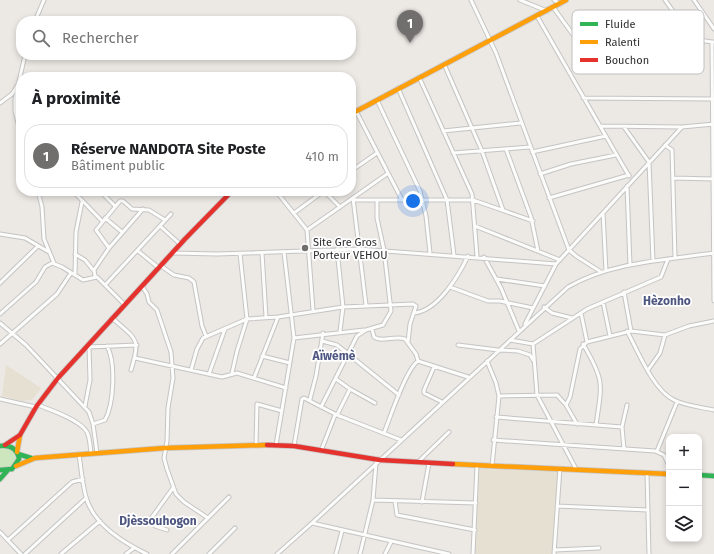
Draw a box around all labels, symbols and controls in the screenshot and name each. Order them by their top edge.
pin: 1 [397,10,423,43]
legend [572,10,704,74]
search box [16,16,356,60]
text: Fluide [605,18,636,31]
icon: search [30,27,52,49]
text: Rechercher [62,29,138,47]
text: Ralenti [605,36,640,49]
text: Bouchon [605,54,649,67]
text: À proximité [32,88,121,109]
text: Réserve NANDOTA Site Poste [71,140,266,158]
text: 1 [43,149,49,164]
text: 410 m [305,149,339,164]
text: Bâtiment public [71,158,165,173]
your location [403,191,423,211]
place label: Site Gre Gros Porteur VEHOU [313,236,387,262]
marker: Site Gre Gros Porteur VEHOU [300,243,310,253]
district label: Hèzonho [643,294,691,308]
district label: Aïwémè [312,349,356,363]
map controls [666,434,702,542]
button: + [666,434,702,470]
button: − [666,470,702,506]
button: layers [666,506,702,542]
district label: Djèssouhogon [119,514,197,528]

